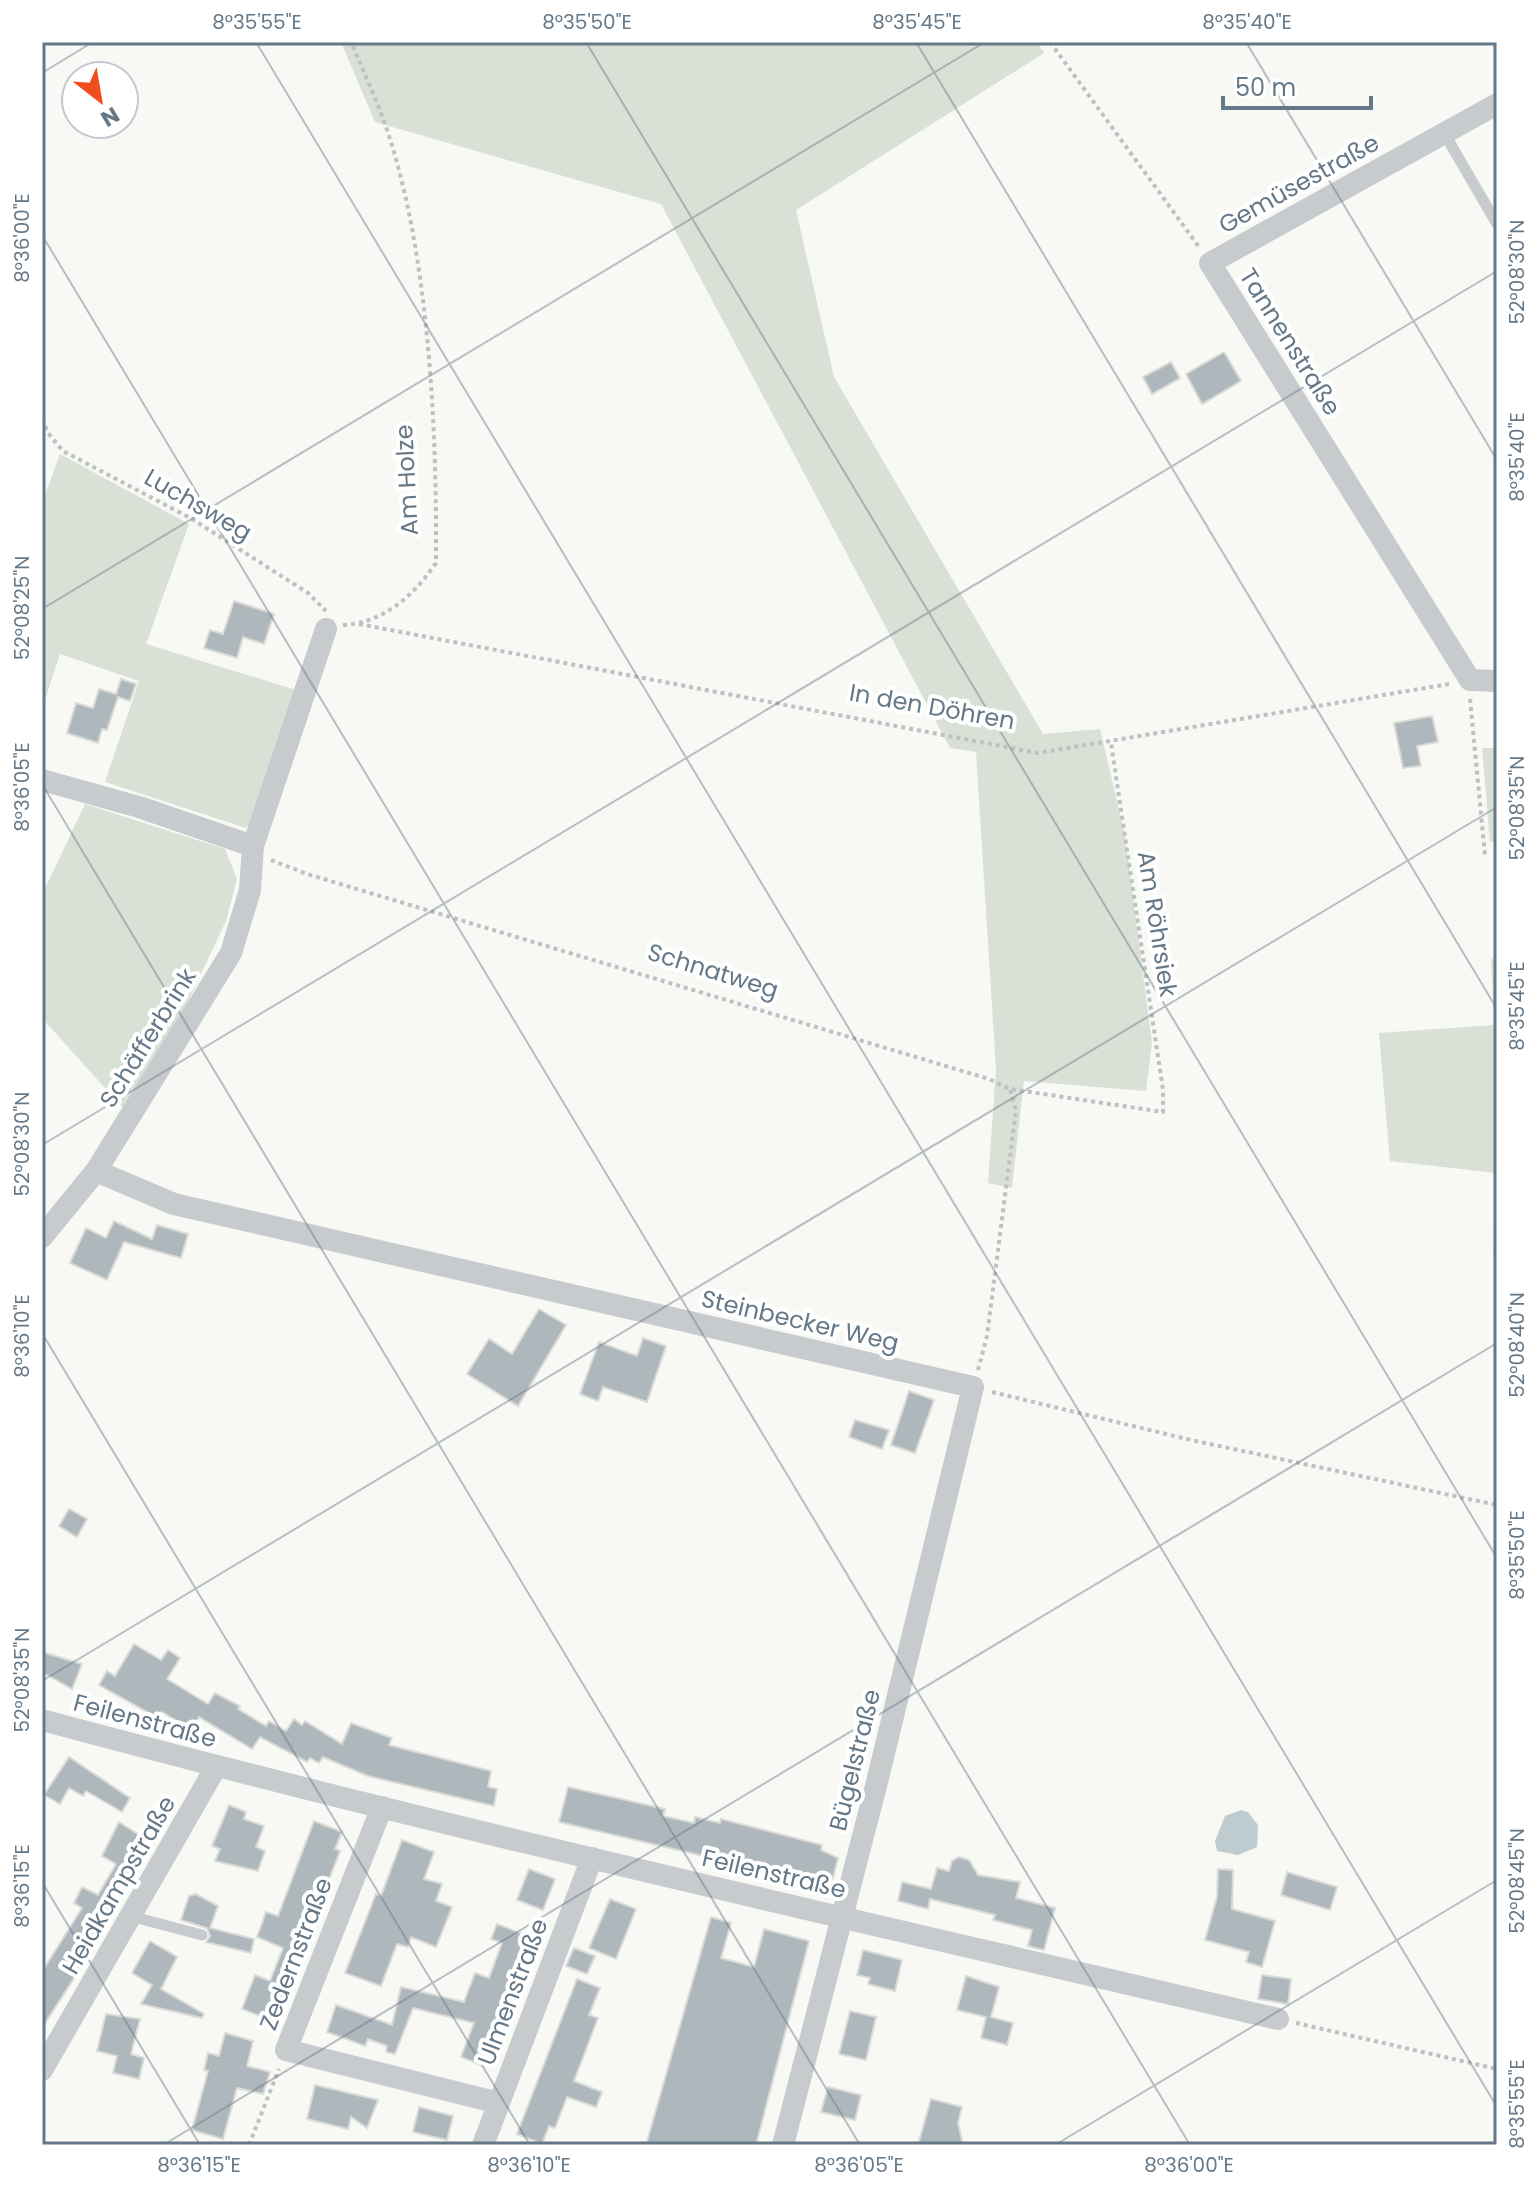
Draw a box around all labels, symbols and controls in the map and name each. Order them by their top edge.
text: 8°35'55"E [212,8,302,36]
text: 8°35'50"E [542,8,632,36]
text: 8°35'45"E [872,8,962,36]
text: 8°35'40"E [1202,8,1292,36]
north arrow [60,60,140,140]
scale bar [1223,60,1371,110]
text: 50 m [1235,71,1296,104]
text: N [95,99,125,134]
street label: Gemüsestraße [1213,126,1385,241]
text: 8°36'00"E [8,193,36,283]
text: 52°08'30"N [1503,220,1531,324]
street label: Tannenstraße [1232,262,1349,422]
text: 8°35'40"E [1503,412,1531,502]
street label: Am Holze [387,424,426,536]
street label: Luchsweg [138,461,258,549]
text: 52°08'25"N [8,556,36,660]
street label: In den Döhren [847,676,1017,737]
text: 8°36'05"E [8,742,36,832]
text: 52°08'35"N [1503,756,1531,860]
street label: Am Röhrsiek [1130,849,1185,1000]
street label: Schnatweg [644,935,783,1006]
street label: Schäfferbrink [92,961,204,1114]
text: 8°35'45"E [1503,961,1531,1051]
text: 52°08'30"N [8,1092,36,1196]
street label: Steinbecker Weg [698,1282,902,1359]
text: 52°08'40"N [1503,1292,1531,1398]
text: 8°36'10"E [8,1294,36,1378]
text: 8°35'50"E [1503,1510,1531,1600]
text: 52°08'35"N [8,1628,36,1732]
street label: Feilenstraße [70,1686,220,1755]
street label: Bügelstraße [821,1686,888,1834]
street label: Heidkampstraße [54,1790,183,1980]
text: 52°08'45"N [1503,1828,1531,1934]
street label: Feilenstraße [699,1841,849,1906]
text: 8°36'15"E [8,1844,36,1928]
street label: Zedernstraße [251,1873,340,2035]
street label: Ulmenstraße [469,1914,556,2070]
text: 8°35'55"E [1503,2059,1531,2149]
text: 8°36'15"E [157,2151,241,2179]
text: 8°36'10"E [487,2151,571,2179]
text: 8°36'05"E [814,2151,904,2179]
text: 8°36'00"E [1144,2151,1234,2179]

